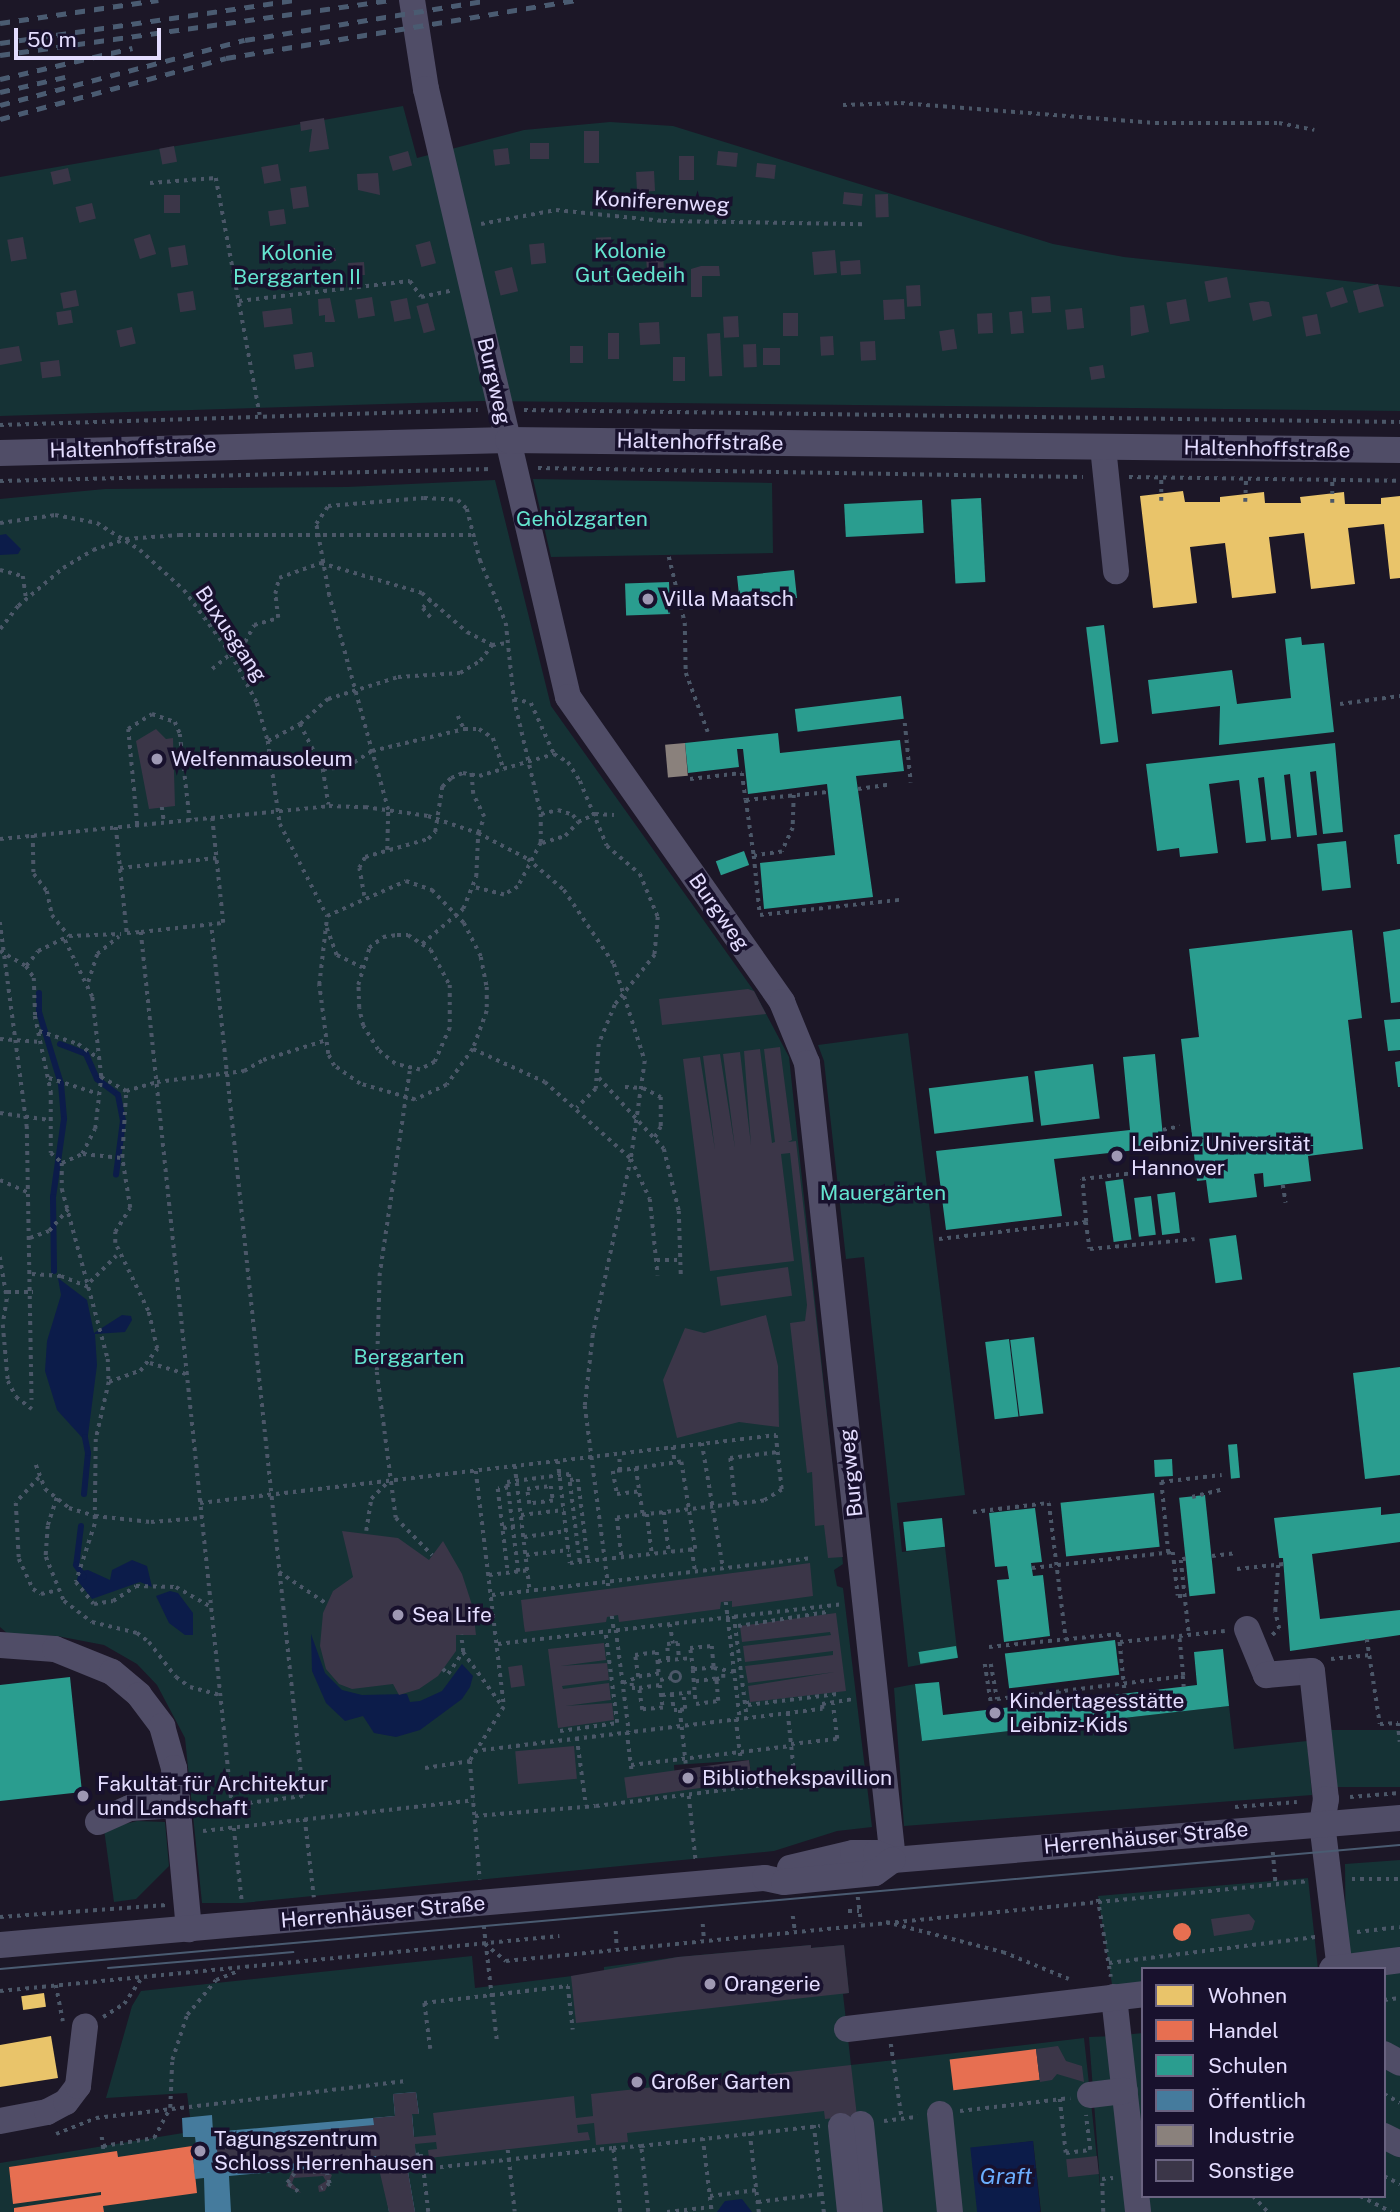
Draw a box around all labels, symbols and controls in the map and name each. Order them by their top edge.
scale bar [18,14,164,58]
text: 50 m [27,27,77,52]
street label: Koniferenweg [594,186,730,218]
park label: Kolonie Gut Gedeih [575,238,685,288]
park label: Kolonie Berggarten II [233,240,361,290]
street label: Burgweg [472,335,516,427]
street label: Haltenhoffstraße [616,428,784,456]
street label: Haltenhoffstraße [49,432,217,464]
street label: Haltenhoffstraße [1183,435,1351,463]
park label: Gehölzgarten [516,506,648,532]
street label: Buxusgang [190,581,272,687]
place label: Villa Maatsch [662,586,794,612]
marker: Villa Maatsch [640,591,656,607]
place label: Welfenmausoleum [171,746,353,772]
marker: Welfenmausoleum [149,751,165,767]
street label: Burgweg [683,869,755,955]
place label: Leibniz Universität Hannover [1131,1131,1311,1181]
marker: Leibniz Universität Hannover [1109,1148,1125,1164]
park label: Mauergärten [820,1180,946,1206]
park label: Berggarten [354,1344,464,1370]
street label: Burgweg [834,1428,868,1518]
place label: Sea Life [412,1602,492,1628]
marker: Sea Life [390,1607,406,1623]
place label: Kindertagesstätte Leibniz-Kids [1009,1688,1185,1738]
marker: Kindertagesstätte Leibniz-Kids [987,1705,1003,1721]
place label: Bibliothekspavillion [702,1765,892,1791]
marker: Bibliothekspavillion [680,1770,696,1786]
place label: Fakultät für Architektur und Landschaft [97,1771,328,1821]
marker: Fakultät für Architektur und Landschaft [75,1788,91,1804]
street label: Herrenhäuser Straße [1043,1816,1249,1860]
street label: Herrenhäuser Straße [280,1890,486,1934]
legend [1141,1967,1386,2198]
place label: Orangerie [724,1971,821,1997]
marker: Orangerie [702,1976,718,1992]
text: Wohnen [1208,1983,1287,2008]
text: Handel [1208,2018,1279,2043]
text: Schulen [1208,2053,1288,2078]
place label: Großer Garten [651,2069,791,2095]
marker: Großer Garten [629,2074,645,2090]
text: Öffentlich [1208,2088,1306,2113]
text: Industrie [1208,2123,1295,2148]
place label: Tagungszentrum Schloss Herrenhausen [214,2126,434,2176]
marker: Tagungszentrum Schloss Herrenhausen [192,2143,208,2159]
text: Sonstige [1208,2158,1294,2183]
water label: Graft [979,2162,1033,2190]

